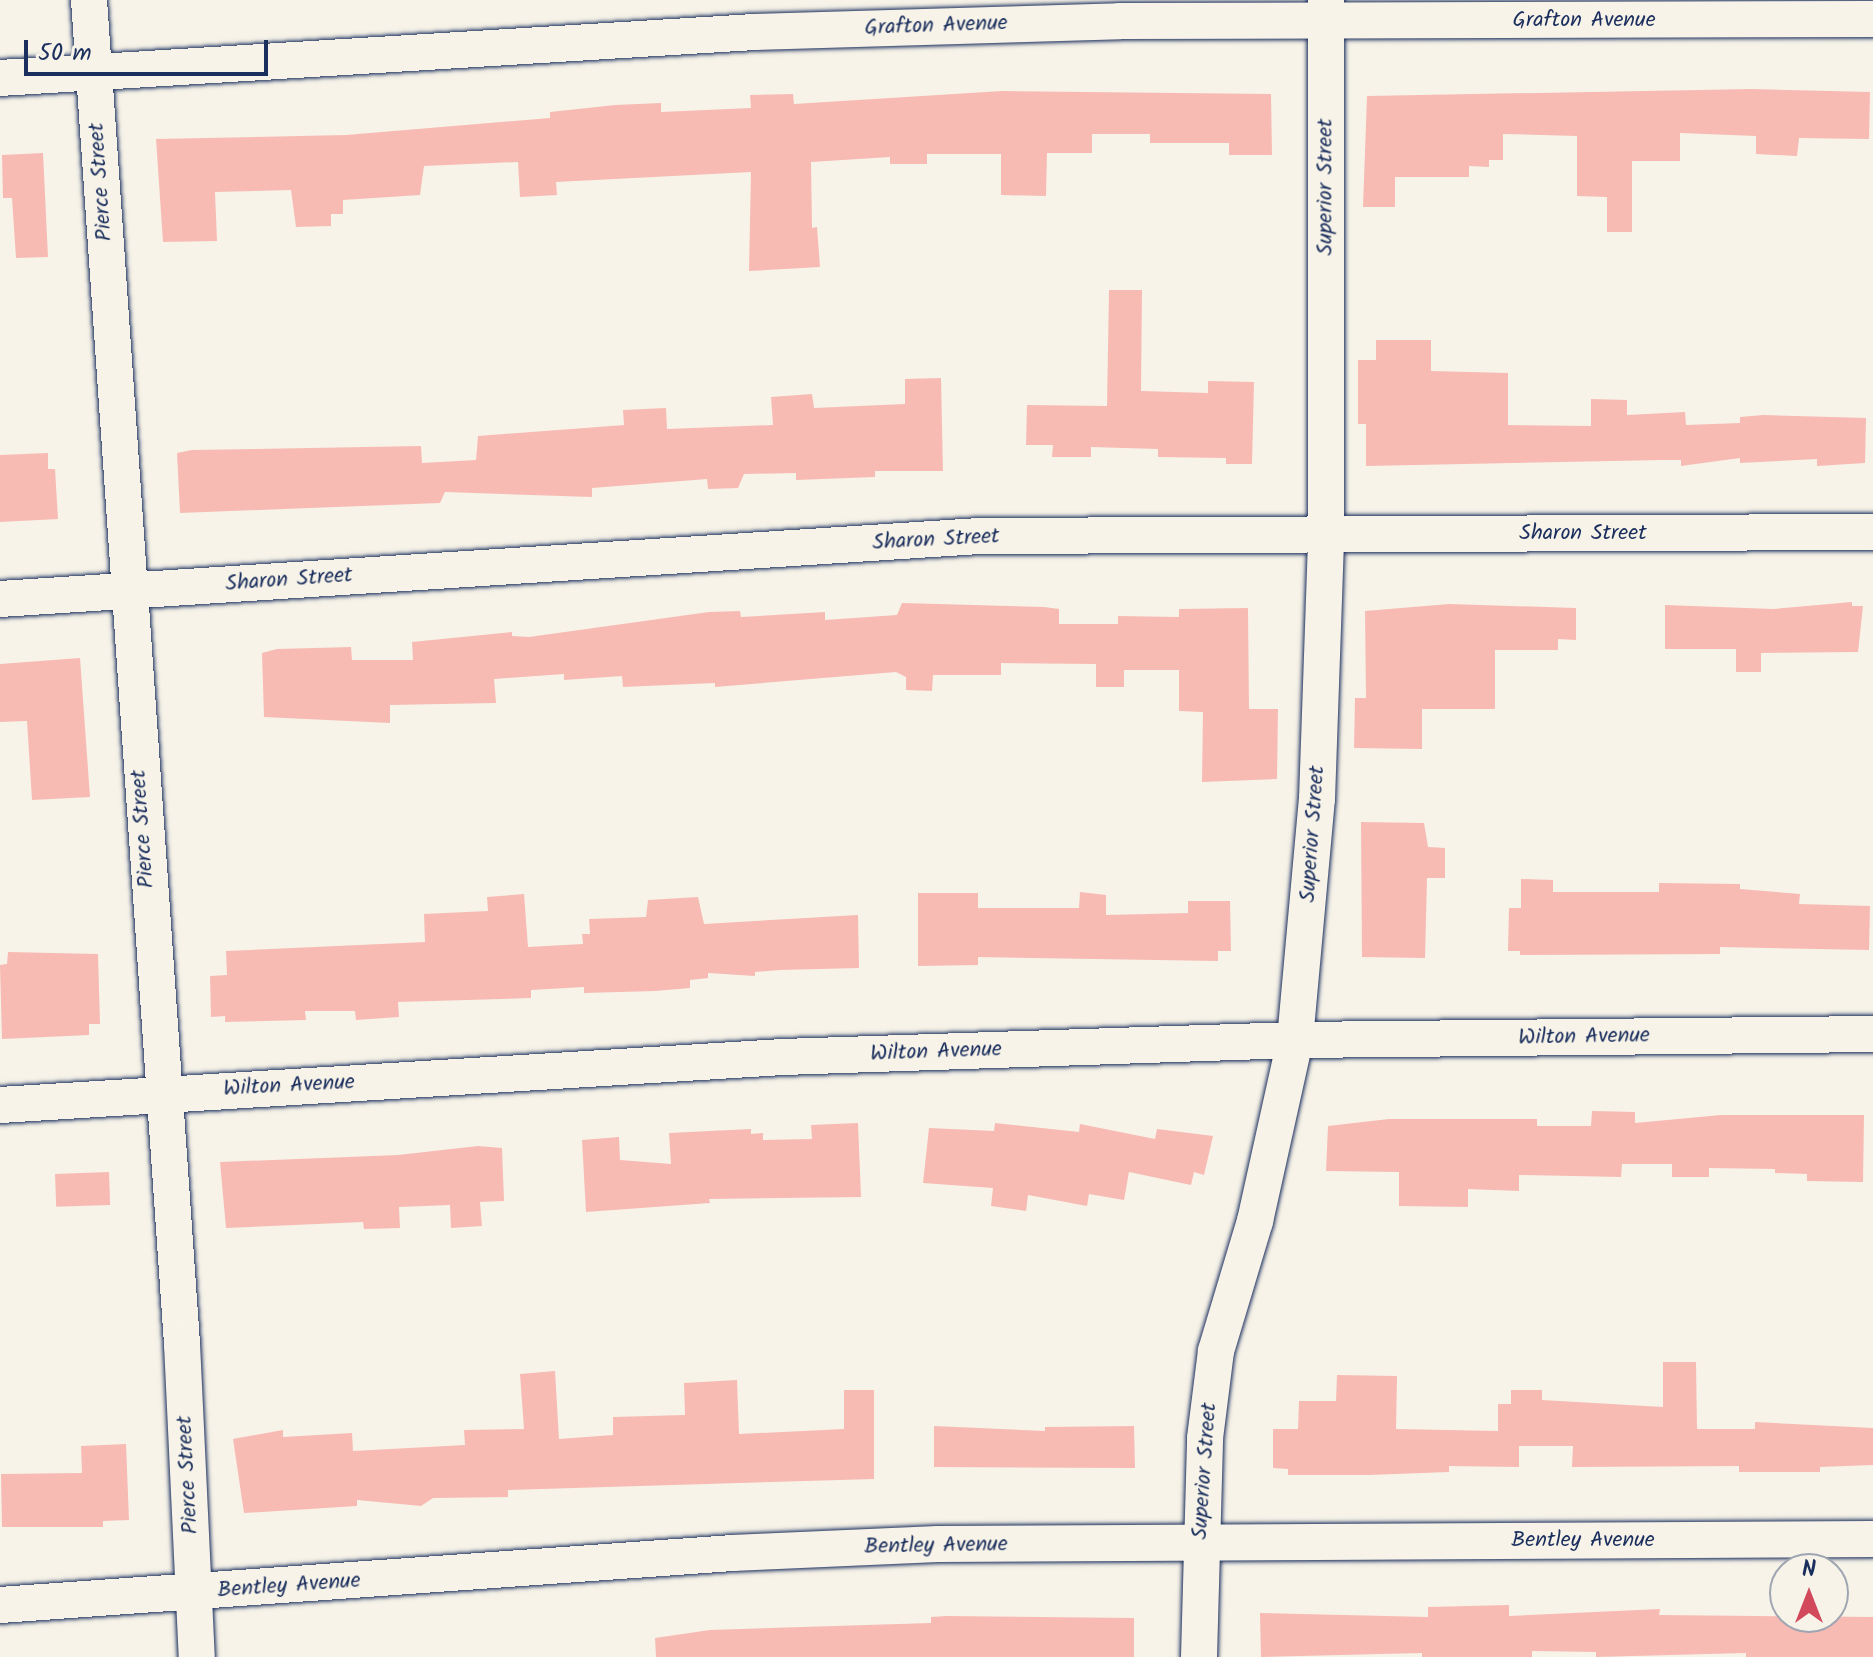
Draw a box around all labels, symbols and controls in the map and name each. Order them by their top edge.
street label: Grafton Avenue [1512,8,1656,34]
street label: Grafton Avenue [864,10,1008,42]
scale bar [28,24,272,74]
text: 50 m [38,34,92,73]
street label: Superior Street [1313,118,1339,256]
street label: Pierce Street [84,122,118,242]
street label: Sharon Street [1519,521,1647,547]
street label: Sharon Street [872,523,1000,557]
street label: Sharon Street [225,562,353,598]
street label: Superior Street [1295,765,1331,903]
street label: Pierce Street [126,769,160,889]
street label: Wilton Avenue [1518,1023,1650,1051]
street label: Wilton Avenue [870,1037,1002,1067]
street label: Wilton Avenue [223,1069,355,1103]
street label: Superior Street [1187,1402,1223,1540]
street label: Pierce Street [172,1415,204,1535]
street label: Bentley Avenue [1511,1528,1655,1554]
street label: Bentley Avenue [864,1532,1008,1560]
north arrow [1769,1553,1849,1633]
text: N [1802,1553,1816,1588]
street label: Bentley Avenue [217,1568,361,1604]

